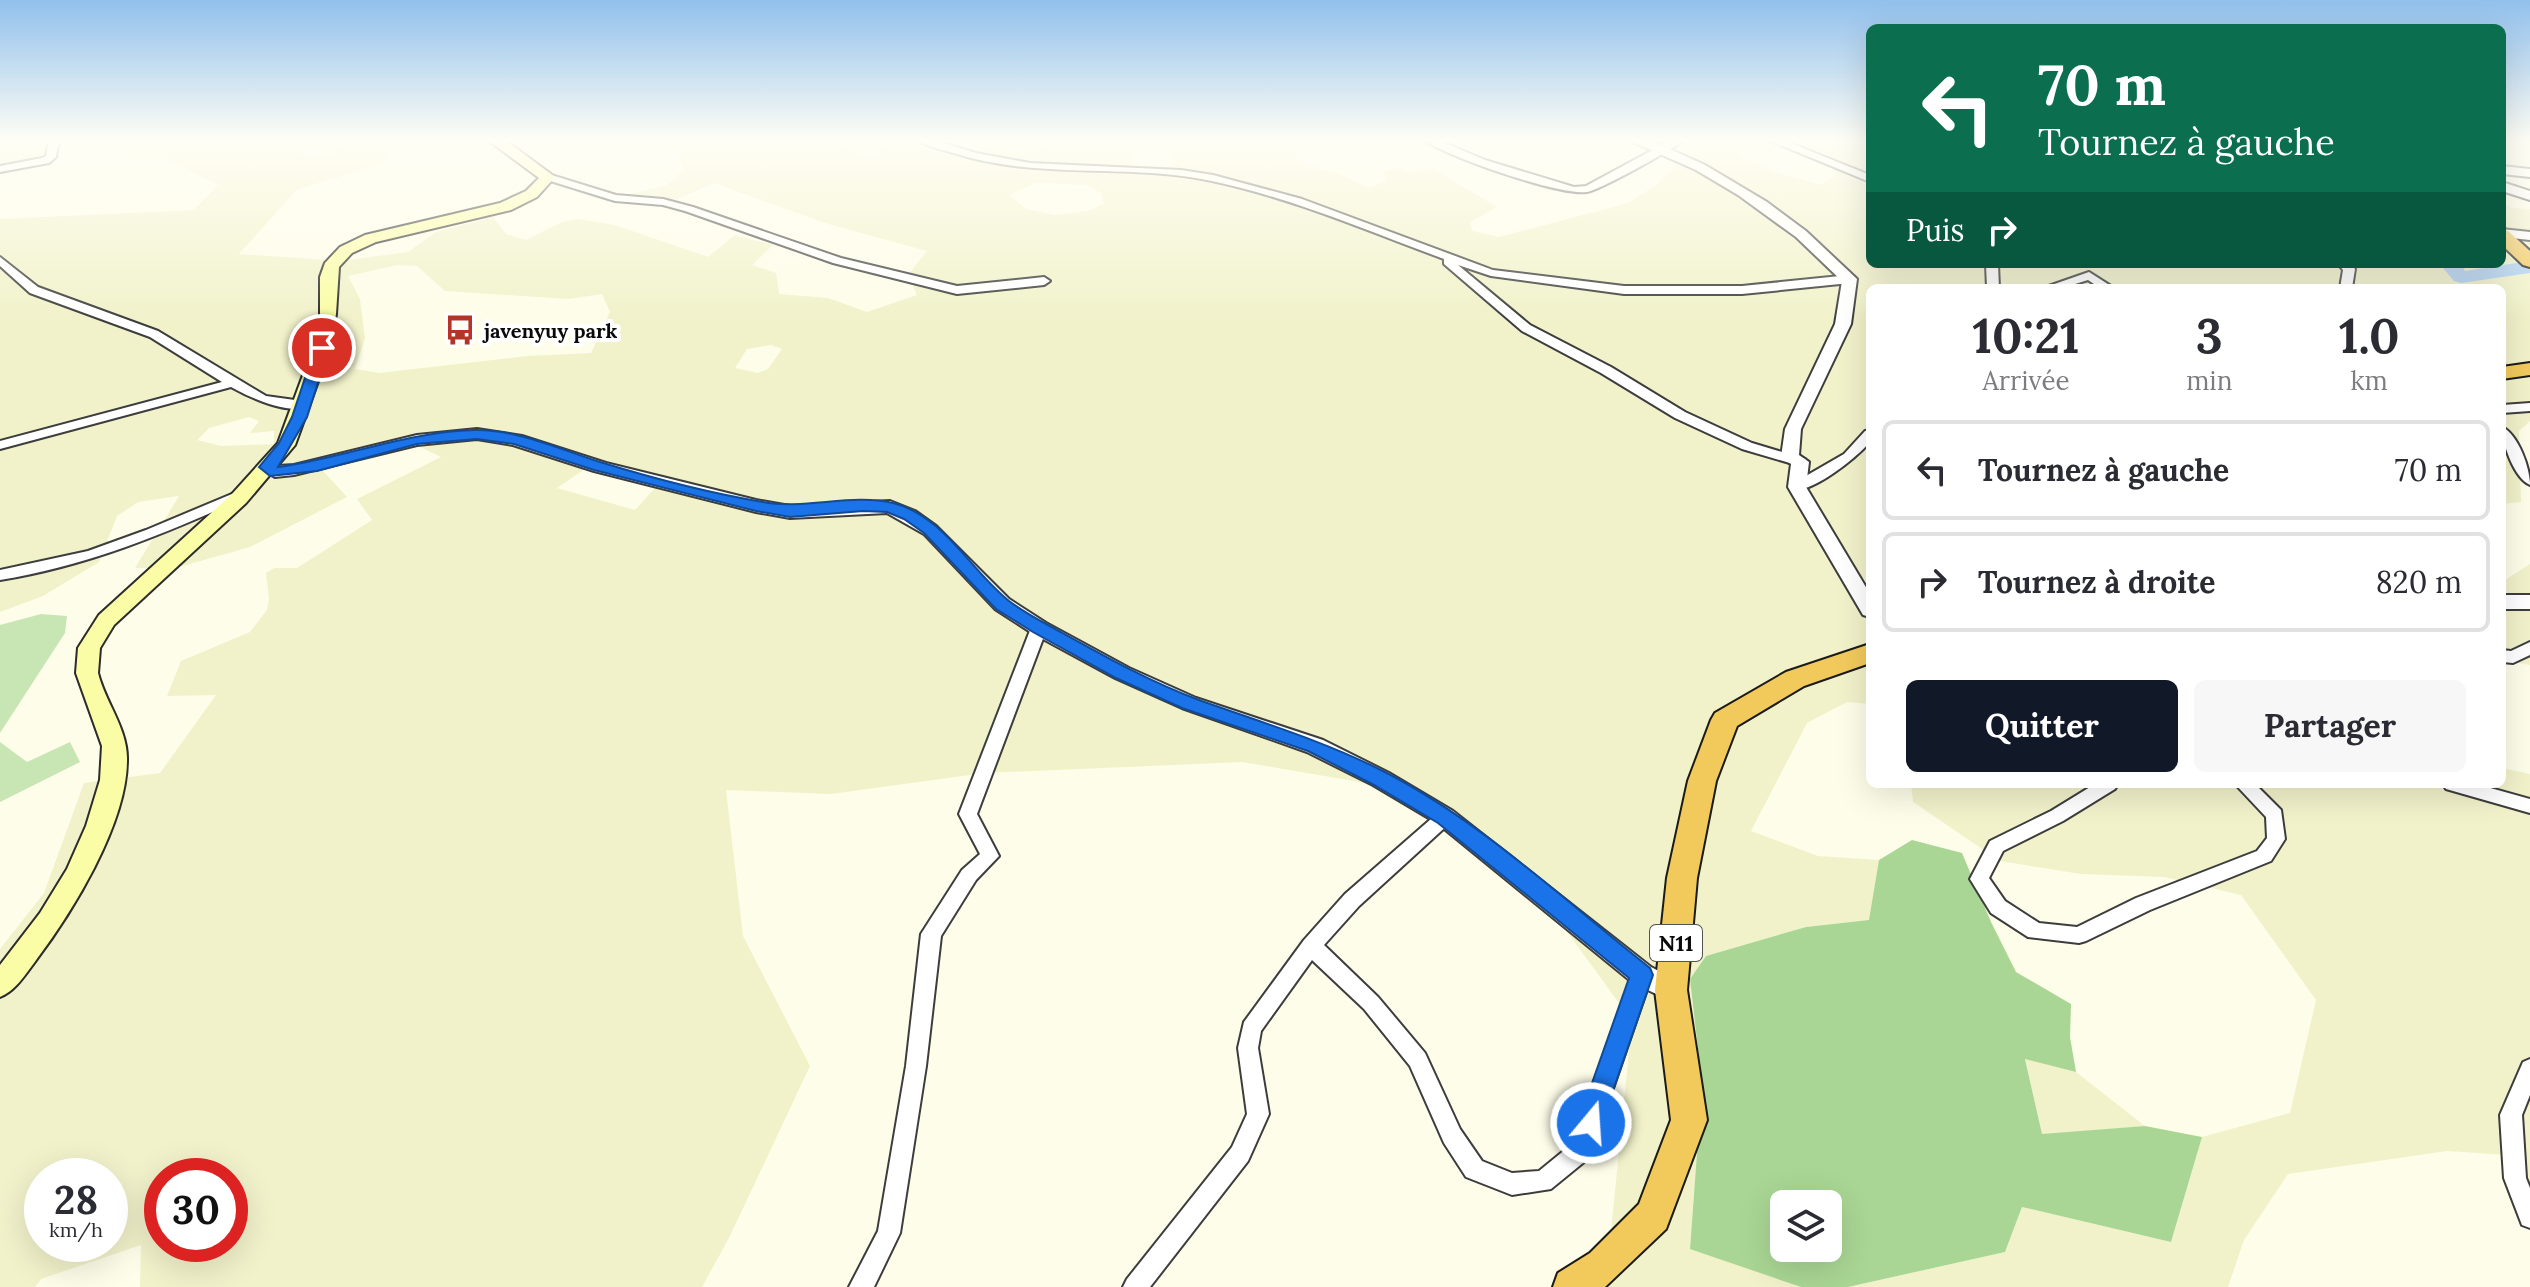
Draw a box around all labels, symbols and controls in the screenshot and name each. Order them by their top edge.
text: 70 m [2038,49,2166,120]
icon: left [1906,56,2010,160]
text: Tournez à gauche [2038,119,2335,165]
icon: right [1980,208,2024,252]
text: Puis [1906,211,1964,249]
text: 10:21 [1973,305,2080,366]
text: 3 [2196,305,2223,366]
text: 1.0 [2339,305,2399,366]
bus stop icon: javenyuy park [443,313,477,347]
pin [288,314,356,382]
place label: javenyuy park [482,318,617,343]
icon: arrive [300,326,344,370]
text: Arrivée [1982,364,2070,397]
text: min [2186,364,2232,397]
text: km [2351,364,2388,397]
icon: left [1910,448,1954,492]
text: Tournez à gauche [1978,451,2229,489]
text: 70 m [2395,451,2462,489]
icon: right [1910,560,1954,604]
text: Tournez à droite [1978,563,2215,601]
text: 820 m [2376,563,2462,601]
button: Quitter [1906,680,2178,772]
button: Partager [2194,680,2466,772]
road number: N11 [1650,925,1702,961]
position arrow [1549,1081,1633,1165]
speed limit sign: 30 [144,1158,248,1262]
text: 28 [54,1174,98,1225]
map controls [1770,1190,1842,1262]
button: layers [1770,1190,1842,1262]
text: km/h [49,1217,103,1242]

